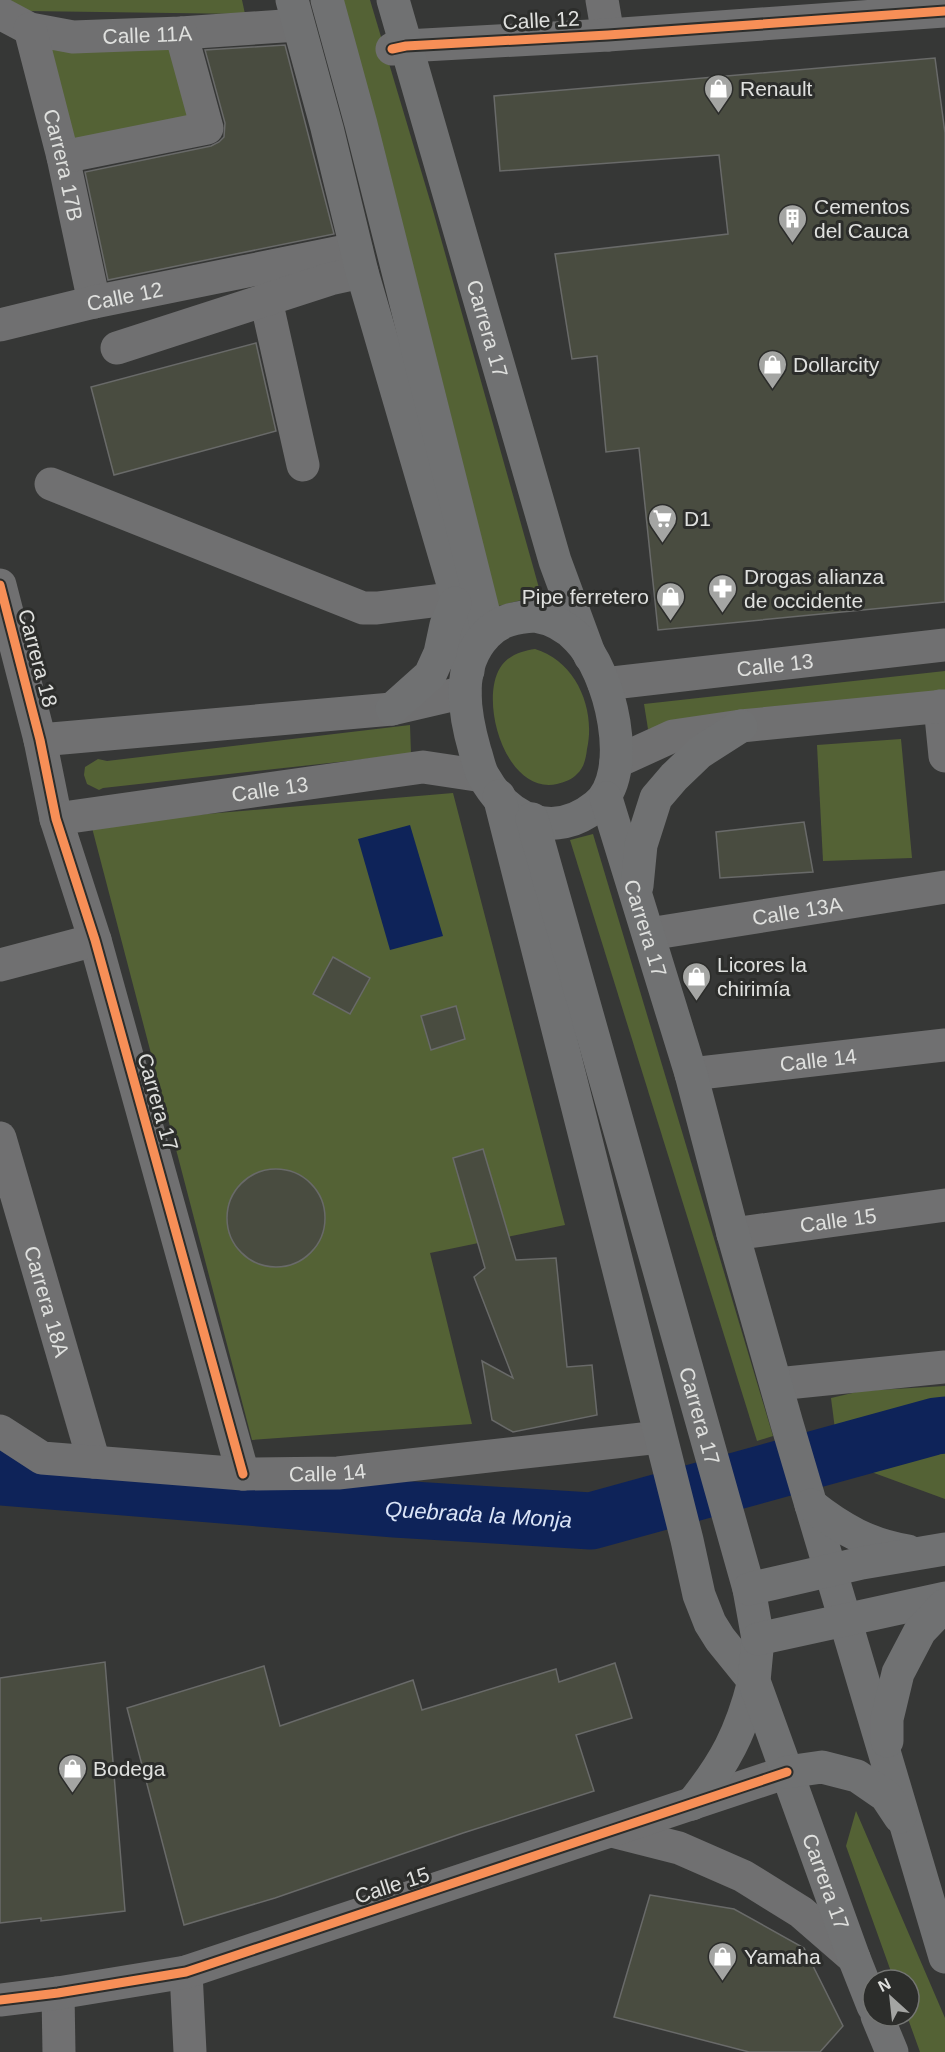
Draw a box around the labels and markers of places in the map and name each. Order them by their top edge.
shop icon: Renault [703,72,735,114]
place label: Renault [740,77,813,100]
place label: Cementos del Cauca [814,195,910,242]
building icon: Cementos del Cauca [777,202,809,244]
shop icon: Dollarcity [756,348,788,390]
place label: Dollarcity [793,353,880,376]
supermarket icon: D1 [647,502,679,544]
place label: D1 [684,507,711,530]
place label: Drogas alianza de occidente [744,565,884,612]
pharmacy icon: Drogas alianza de occidente [707,572,739,614]
shop icon: Pipe ferretero [654,580,686,622]
place label: Pipe ferretero [522,585,649,608]
place label: Licores la chirimía [717,953,807,1000]
shop icon: Licores la chirimía [680,960,712,1002]
shop icon: Bodega [56,1752,88,1794]
place label: Bodega [93,1757,166,1780]
shop icon: Yamaha [707,1940,739,1982]
place label: Yamaha [744,1945,821,1968]

